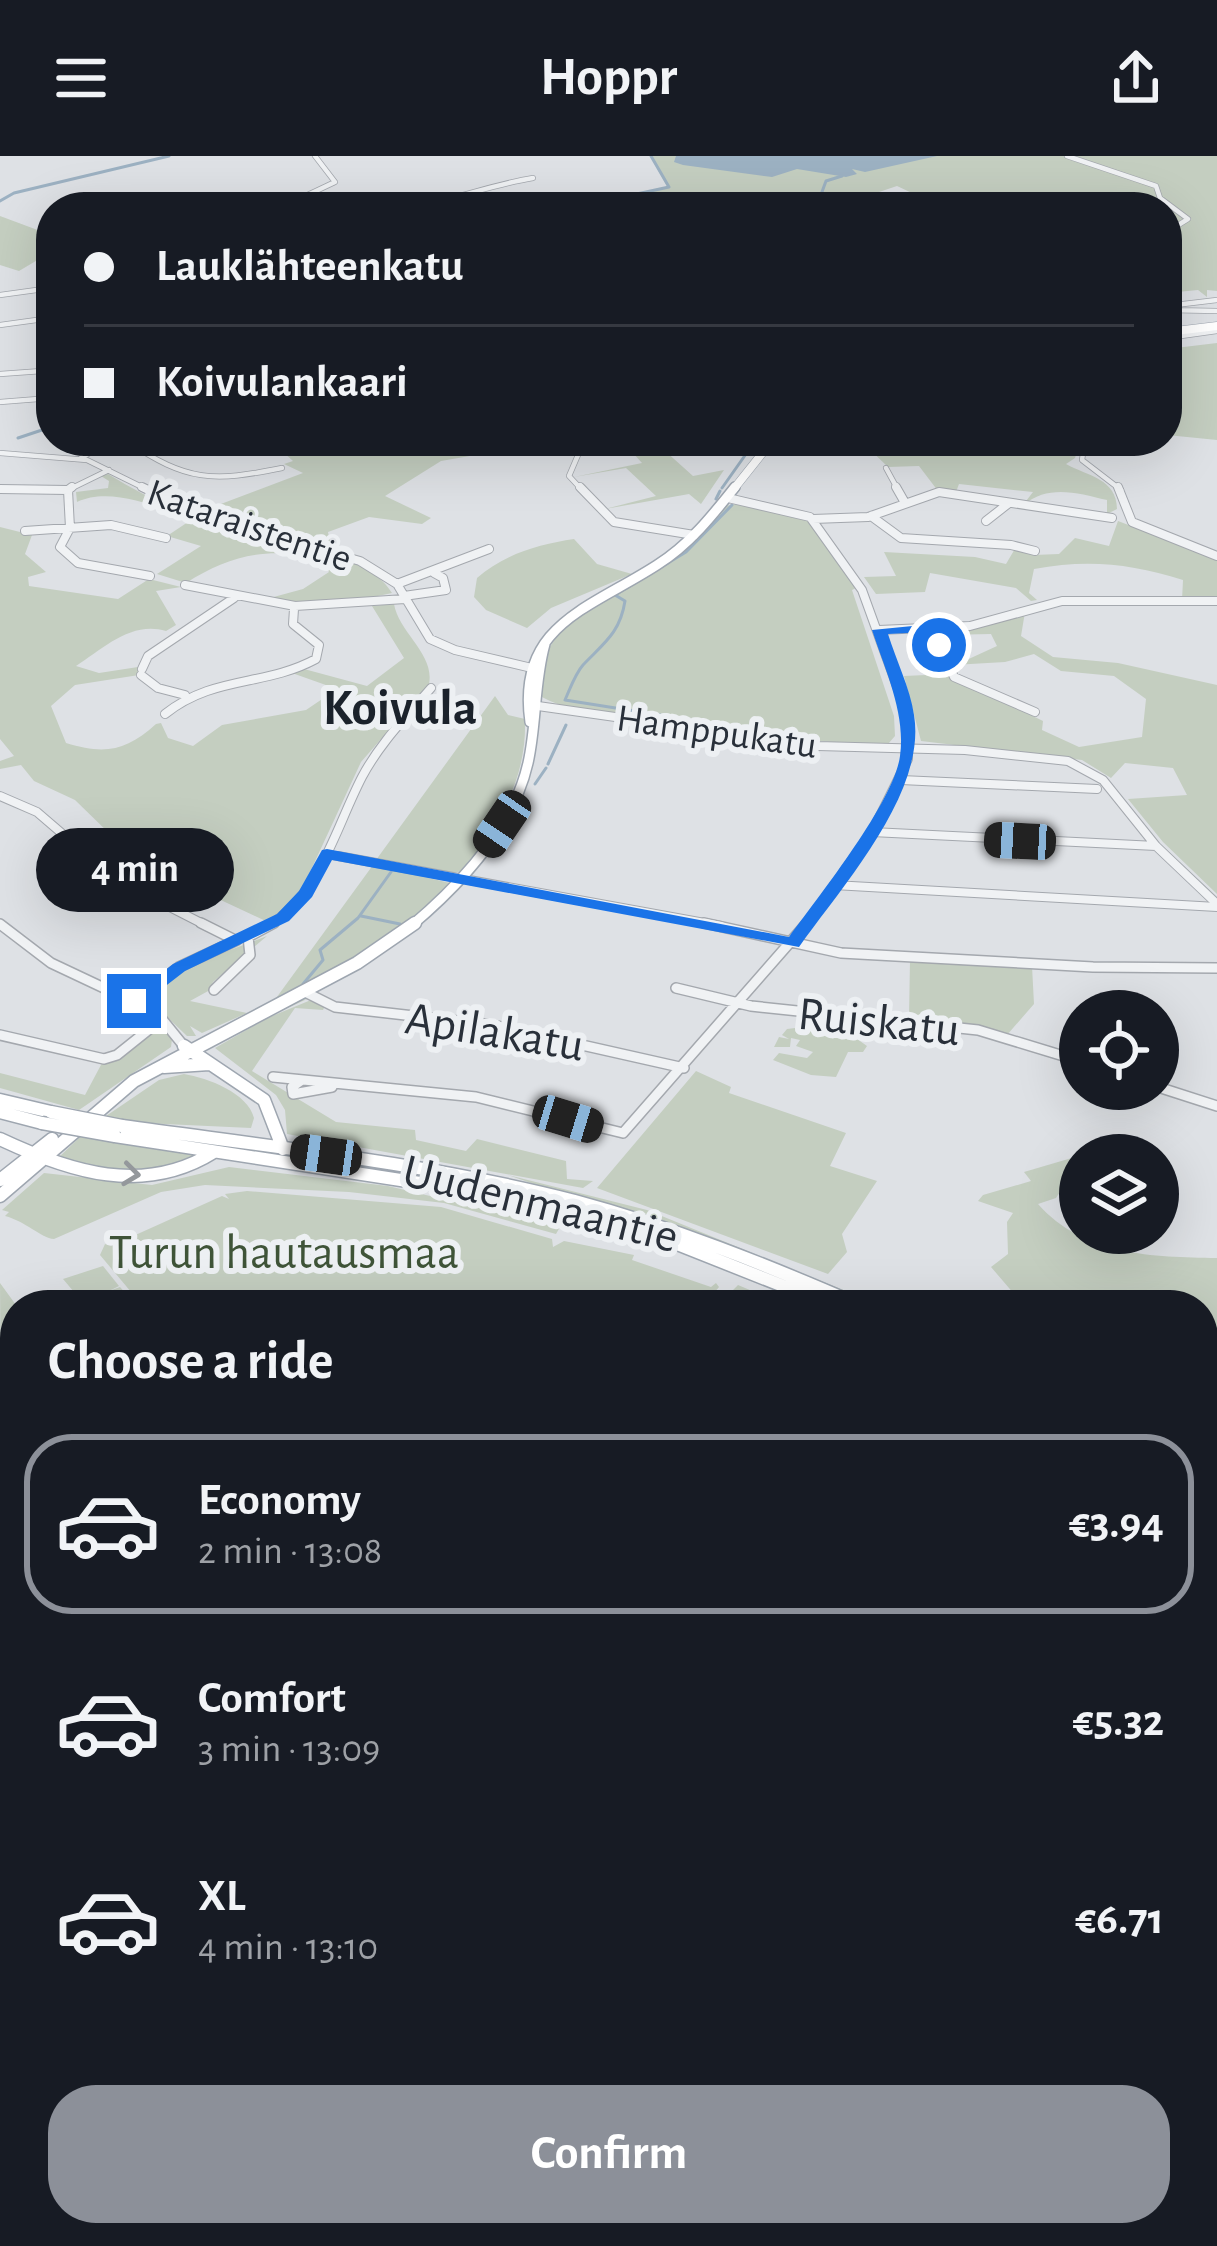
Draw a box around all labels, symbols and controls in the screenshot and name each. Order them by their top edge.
icon: menu [48,45,114,111]
icon: share [1103,45,1169,111]
text: Hoppr [540,51,677,105]
text: Lauklähteenkatu [156,244,463,289]
text: Koivulankaari [156,360,408,405]
street label: Kataraistentie [142,473,356,579]
route start [912,618,966,672]
district label: Koivula [323,683,477,734]
street label: Hamppukatu [614,699,819,766]
car [467,784,537,864]
car [983,821,1057,861]
callout: 4 min [35,827,233,911]
text: 4 min [91,850,179,889]
route end [107,974,161,1028]
map controls [1059,990,1179,1254]
button: locate [1059,990,1179,1110]
street label: Ruiskatu [795,991,962,1055]
street label: Apilakatu [402,995,587,1071]
car [528,1091,608,1147]
car [288,1132,364,1178]
button: layers [1059,1134,1179,1254]
street label: Uudenmaantie [398,1148,683,1262]
one-way arrow [121,1160,141,1186]
park label: Turun hautausmaa [109,1230,459,1278]
text: Choose a ride [48,1335,334,1389]
icon: car [54,1470,162,1578]
text: Economy [198,1478,361,1523]
text: €3.94 [1069,1501,1164,1546]
text: 2 min · 13:08 [198,1532,382,1571]
icon: car [54,1668,162,1776]
text: Comfort [198,1676,346,1721]
text: €5.32 [1073,1699,1164,1744]
text: 3 min · 13:09 [198,1730,380,1769]
icon: car [54,1866,162,1974]
text: XL [198,1874,246,1919]
text: €6.71 [1075,1897,1164,1942]
text: 4 min · 13:10 [198,1928,378,1967]
button: Confirm [48,2085,1170,2223]

